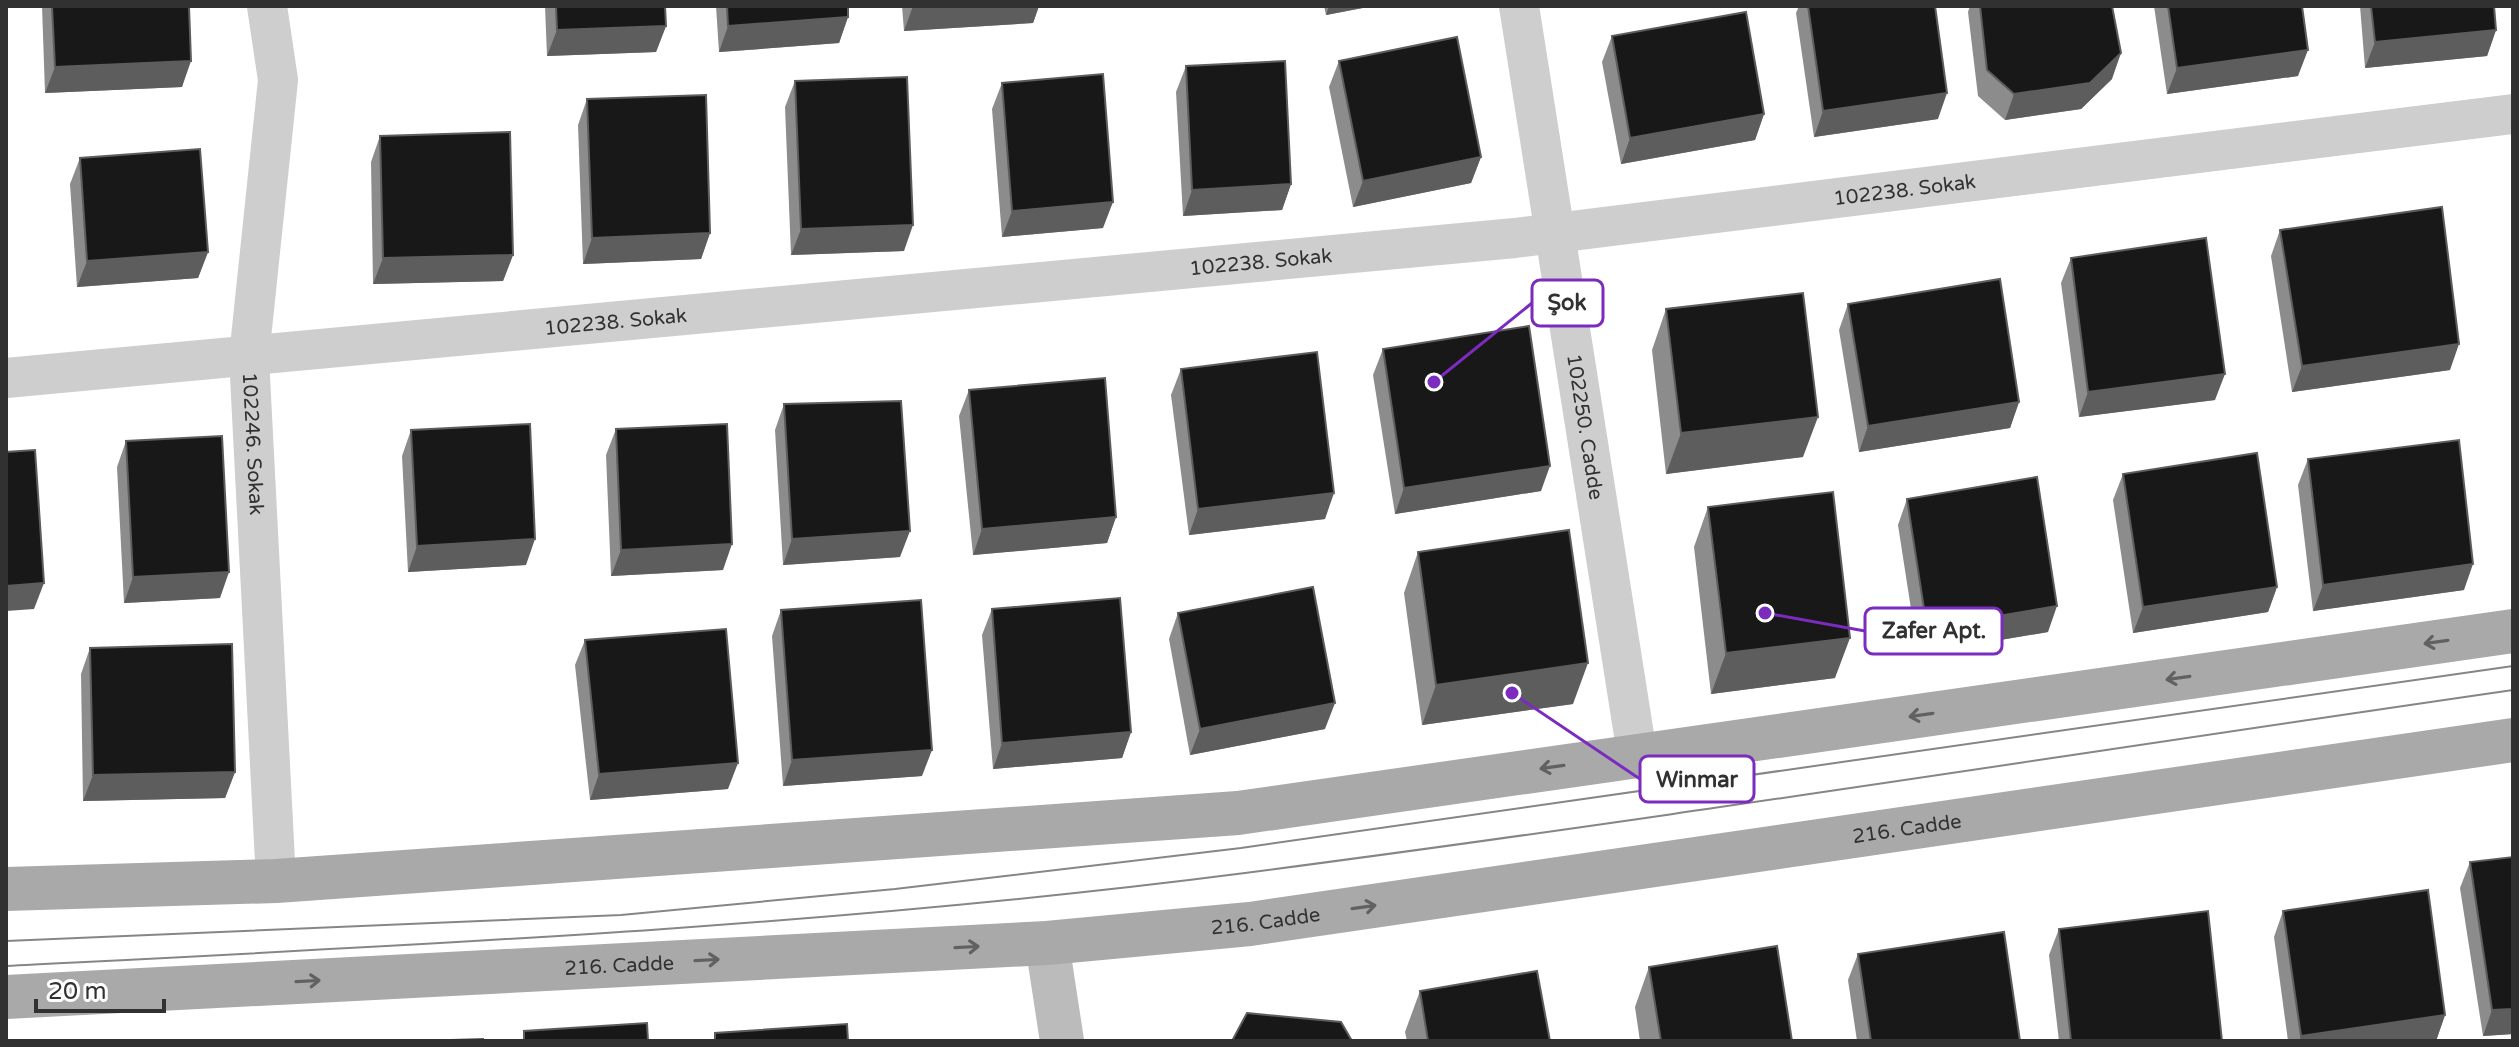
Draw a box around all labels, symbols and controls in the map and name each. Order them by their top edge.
street label: 102238. Sokak [1832,170,1977,211]
street label: 102238. Sokak [1188,244,1333,281]
callout: Şok [1532,280,1603,326]
text: Şok [1548,290,1586,316]
street label: 102238. Sokak [543,304,688,341]
street label: 102250. Cadde [1561,352,1608,502]
street label: 102246. Sokak [237,372,268,516]
callout: Zafer Apt. [1865,608,2002,654]
text: Zafer Apt. [1882,618,1986,644]
one-way arrow [2424,635,2449,650]
one-way arrow [2166,671,2191,686]
one-way arrow [1908,707,1935,722]
callout: Winmar [1640,756,1754,802]
one-way arrow [1540,760,1566,775]
text: Winmar [1656,767,1739,793]
street label: 216. Cadde [1851,810,1963,849]
one-way arrow [1351,899,1377,914]
street label: 216. Cadde [1210,903,1322,941]
one-way arrow [953,939,980,954]
street label: 216. Cadde [564,951,675,981]
one-way arrow [693,953,720,968]
scale bar [36,963,164,1013]
one-way arrow [294,974,321,989]
text: 20 m [48,977,106,1006]

